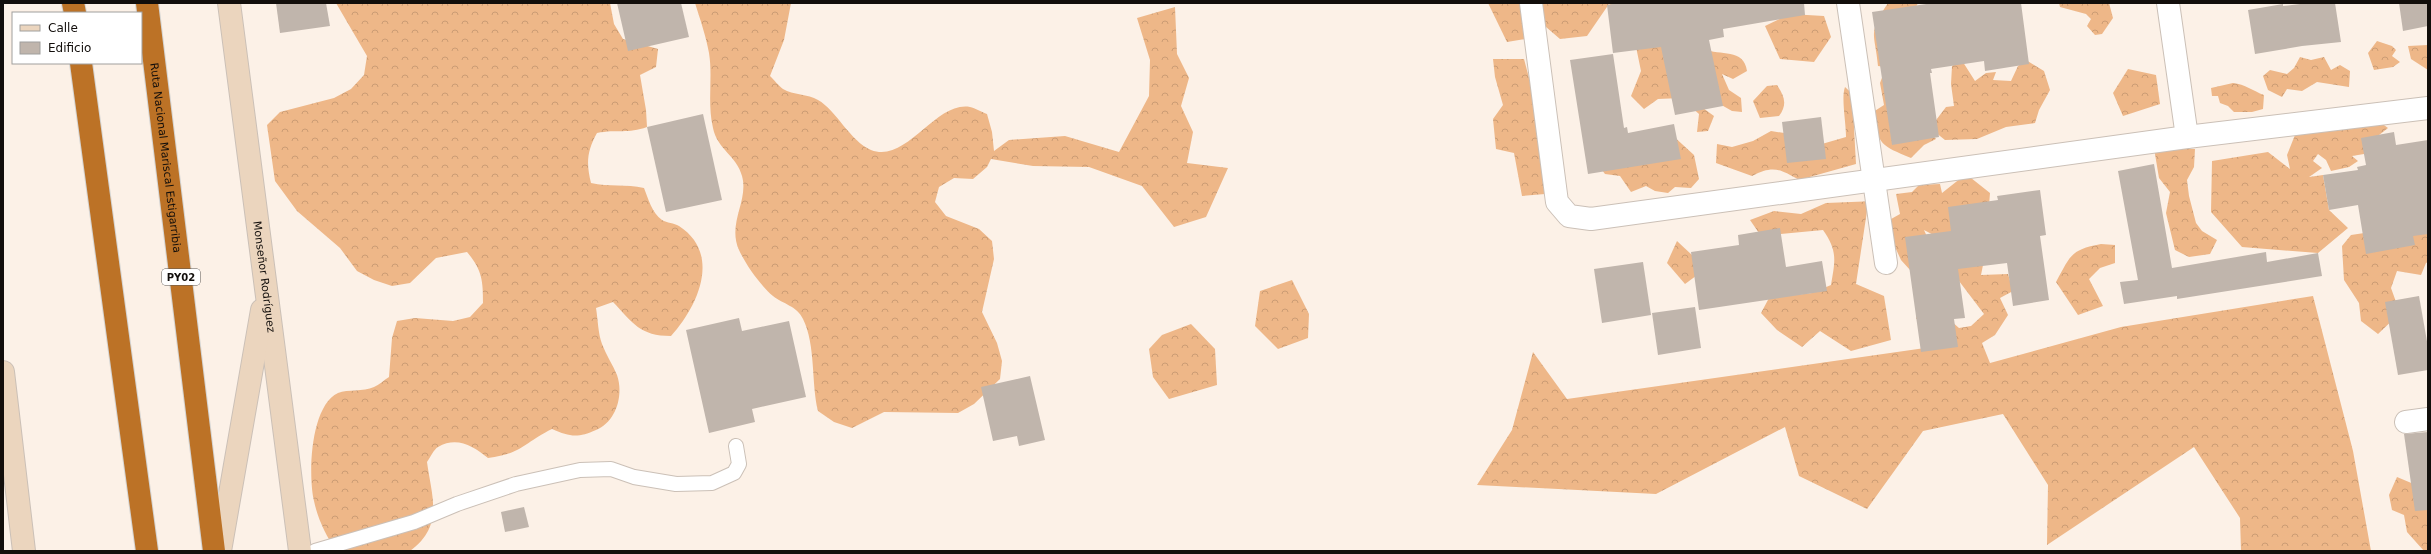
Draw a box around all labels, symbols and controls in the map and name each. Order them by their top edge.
legend [12,12,142,64]
text: Calle [48,21,78,35]
text: Edificio [48,41,91,55]
street label: Ruta Nacional Mariscal Estigarribia [148,62,184,254]
street label: Monseñor Rodríguez [251,220,278,334]
road number: PY02 [162,269,200,285]

